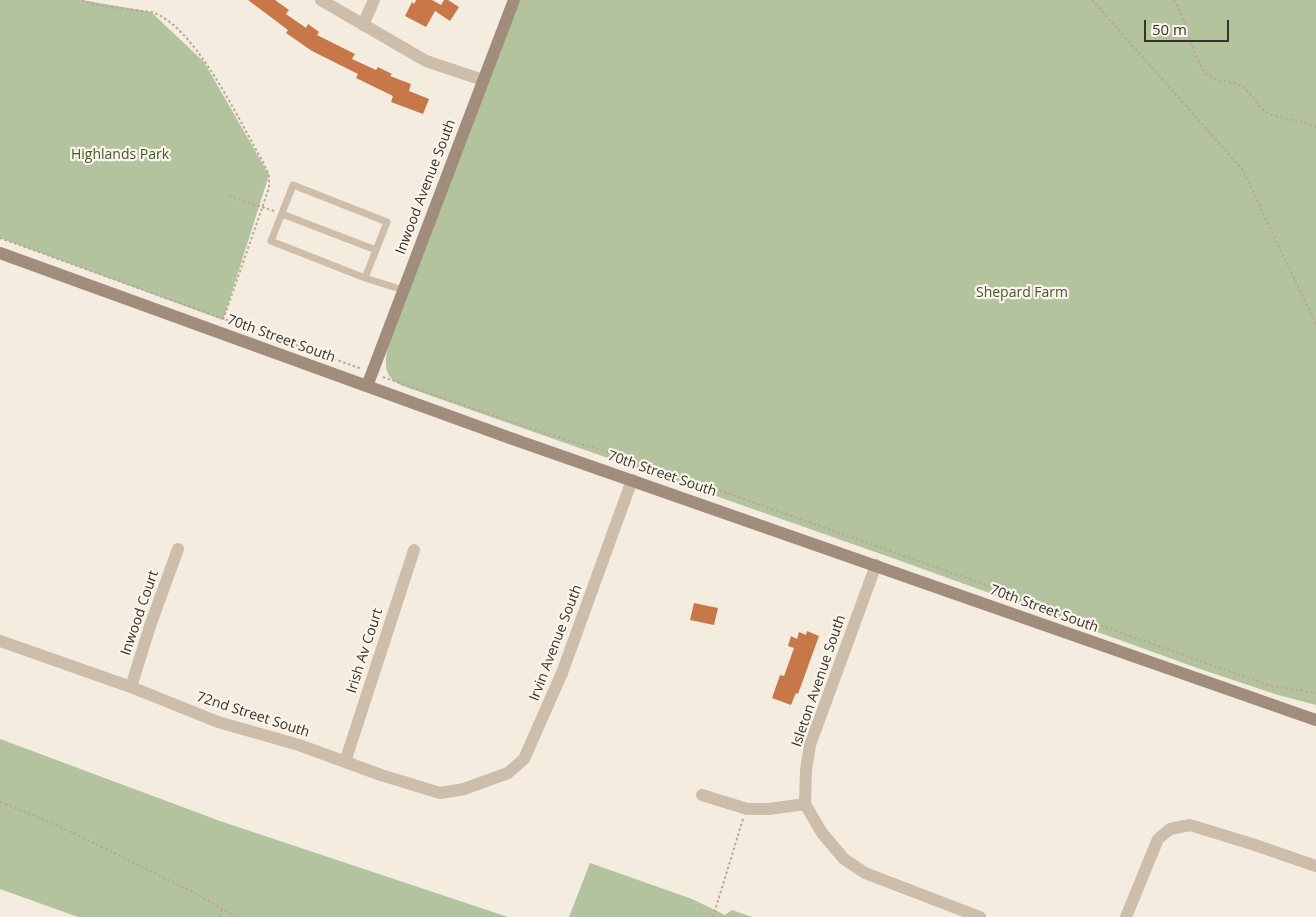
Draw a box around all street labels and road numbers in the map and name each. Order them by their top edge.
street label: Inwood Avenue South [393,117,459,257]
street label: 70th Street South [224,312,338,366]
street label: 70th Street South [605,447,719,501]
street label: Inwood Court [118,568,162,658]
street label: 70th Street South [987,582,1101,636]
street label: Irvin Avenue South [526,583,586,703]
street label: Irish Av Court [343,607,387,695]
street label: Isleton Avenue South [789,613,849,749]
street label: 72nd Street South [194,689,312,741]

